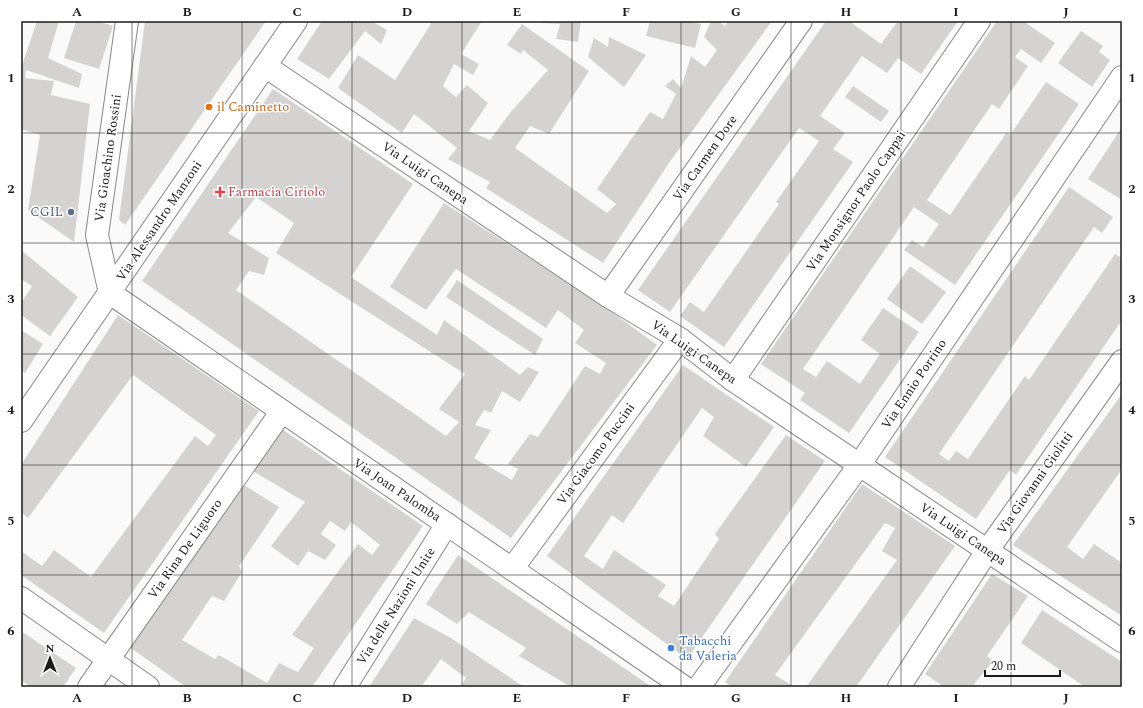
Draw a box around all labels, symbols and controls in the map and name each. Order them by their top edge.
text: A [72,2,82,22]
text: B [182,2,192,22]
text: C [292,2,302,22]
text: D [402,2,412,22]
text: E [513,2,522,22]
text: F [622,2,630,22]
text: G [731,2,741,22]
text: H [841,2,852,22]
text: I [953,2,959,22]
text: J [1063,2,1069,22]
text: 1 [7,68,15,88]
text: 1 [1128,68,1136,88]
street label: Via Gioachino Rossini [89,93,127,223]
place label: il Caminetto [217,97,289,117]
marker: il Caminetto [204,102,214,112]
street label: Via Carmen Dore [668,111,742,205]
street label: Via Monsignor Paolo Cappai [801,126,911,276]
street label: Via Luigi Canepa [378,137,473,210]
street label: Via Alessandro Manzoni [111,157,207,285]
text: 2 [7,179,15,199]
text: 2 [1128,179,1136,199]
place label: Farmacia Ciriolo [228,182,325,202]
marker: Farmacia Ciriolo [215,187,225,197]
place label: CGIL [30,202,63,222]
marker: CGIL [66,207,76,217]
text: 3 [7,289,15,309]
text: 3 [1128,289,1136,309]
street label: Via Luigi Canepa [647,315,742,389]
street label: Via Ennio Porrino [876,335,952,433]
street label: Via Giacomo Puccini [552,399,640,509]
text: 4 [7,400,15,420]
text: 4 [1128,400,1136,420]
street label: Via Giovanni Giolitti [992,427,1078,539]
street label: Via Joan Palomba [349,453,446,527]
street label: Via Rina De Liguoro [143,495,227,603]
street label: Via Luigi Canepa [916,498,1011,571]
text: 5 [7,511,15,531]
text: 5 [1128,511,1136,531]
street label: Via delle Nazioni Unite [352,543,440,669]
text: 6 [7,621,15,641]
text: 6 [1128,621,1136,641]
place label: Tabacchi da Valeria [679,631,737,666]
north arrow [30,638,70,678]
text: N [46,640,55,657]
marker: Tabacchi da Valeria [666,643,676,653]
scale bar [985,652,1060,678]
text: 20 m [991,657,1016,676]
text: A [72,688,82,708]
text: B [182,688,192,708]
text: C [292,688,302,708]
text: D [402,688,412,708]
text: E [513,688,522,708]
text: F [622,688,630,708]
text: G [731,688,741,708]
text: H [841,688,852,708]
text: I [953,688,959,708]
text: J [1063,688,1069,708]

